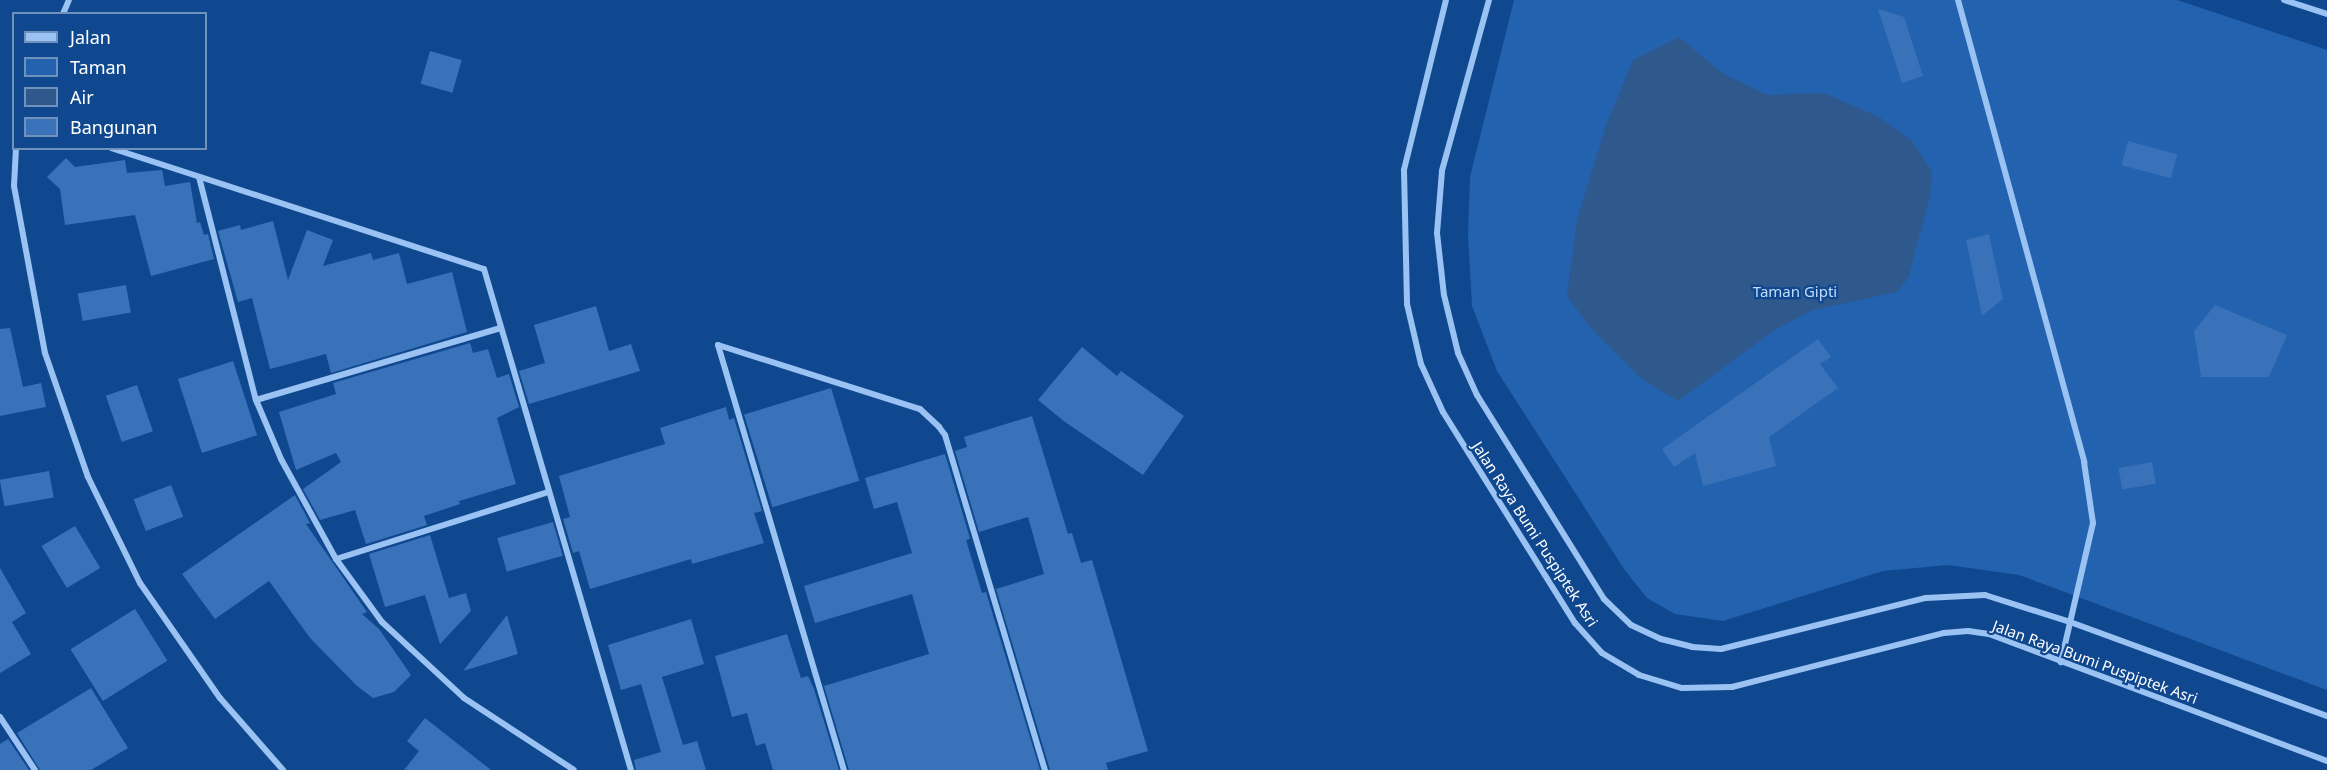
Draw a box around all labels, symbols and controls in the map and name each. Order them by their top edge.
legend [12,12,207,150]
text: Jalan [70,25,111,49]
text: Taman [70,55,127,79]
text: Air [70,85,94,109]
text: Bangunan [70,115,157,139]
park label: Taman Gipti [1753,283,1837,301]
street label: Jalan Raya Bumi Puspiptek Asri [1468,438,1602,630]
street label: Jalan Raya Bumi Puspiptek Asri [1990,616,2200,708]

